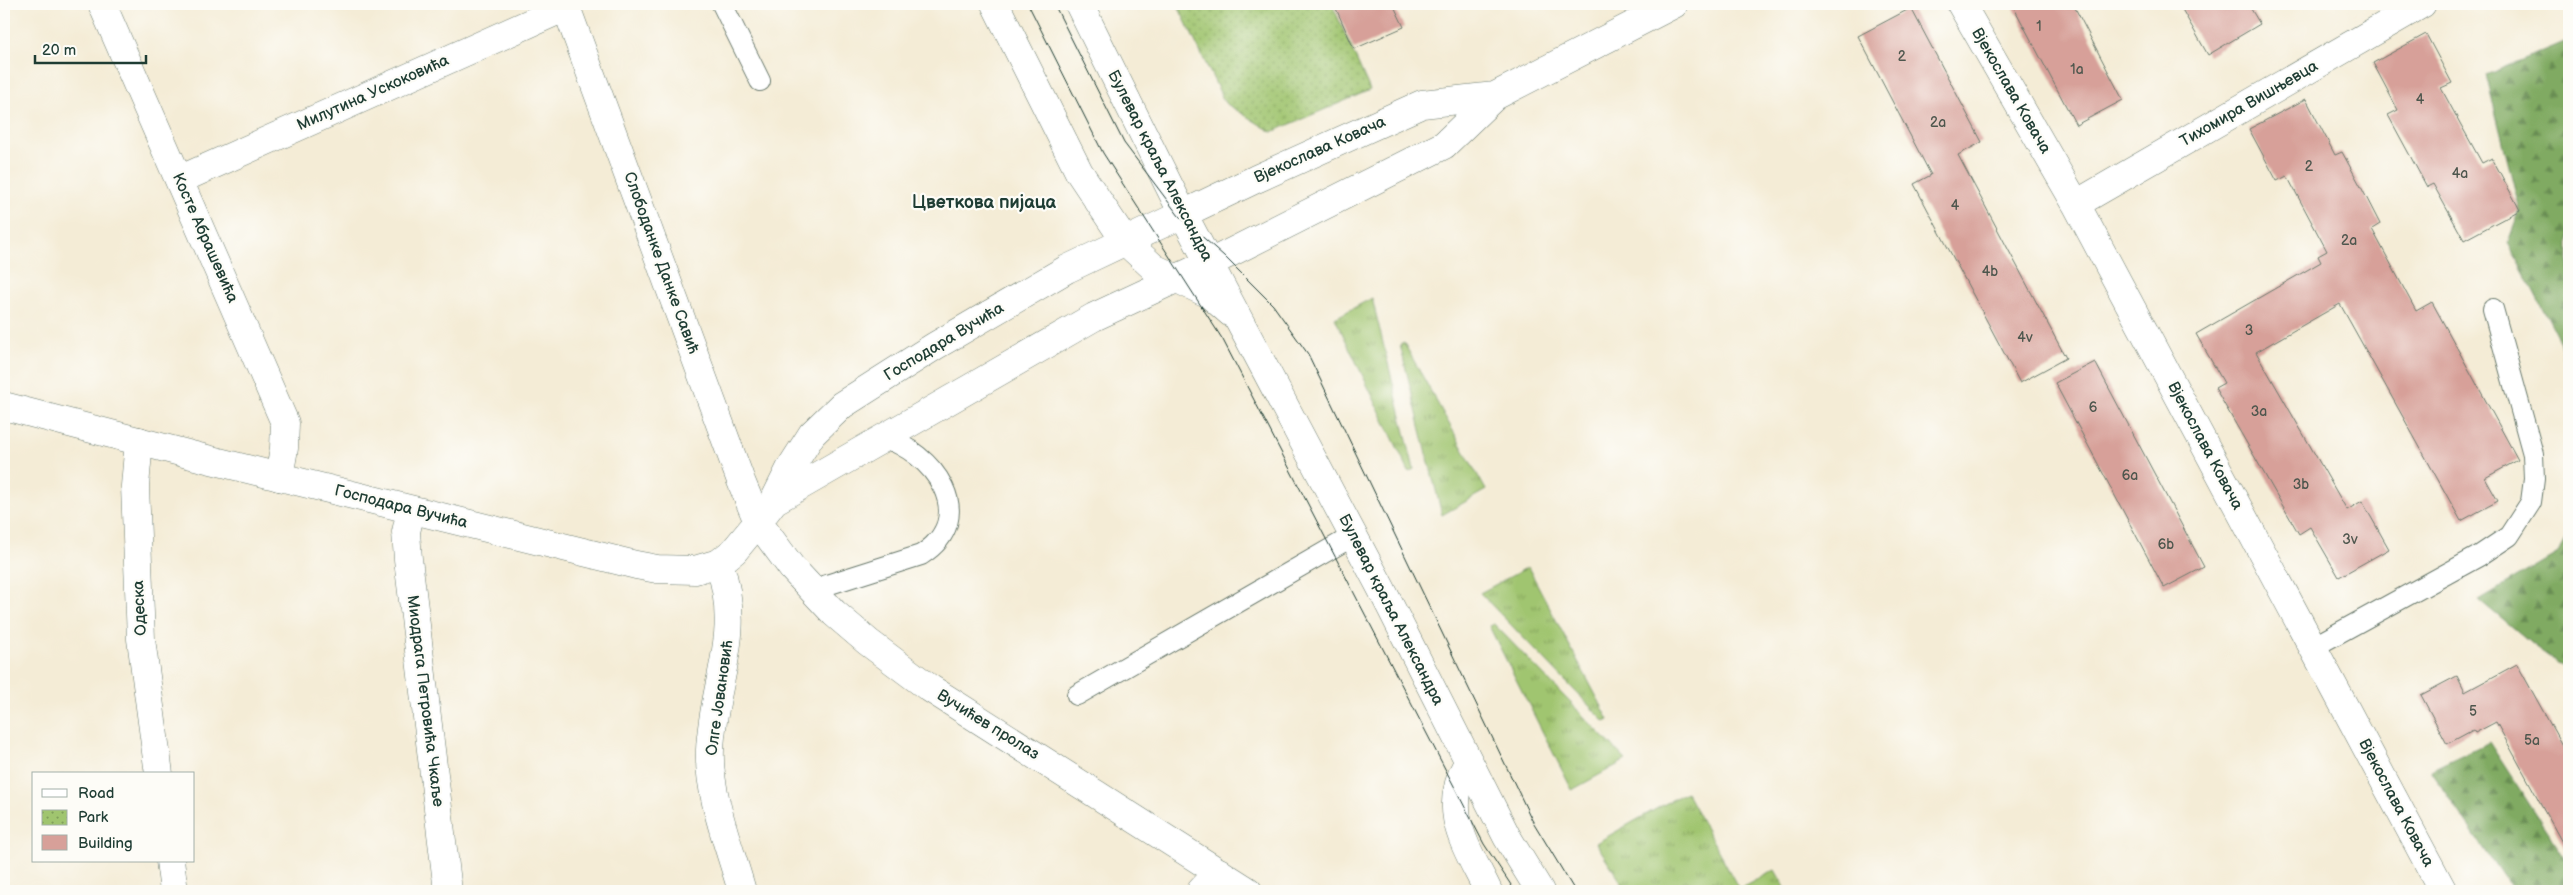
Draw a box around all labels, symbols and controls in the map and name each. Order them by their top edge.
house number: 1 [2036,18,2042,35]
street label: Вјекослава Ковача [1967,25,2055,158]
scale bar [35,32,146,64]
text: 20 m [42,41,76,60]
house number: 2 [1898,48,1907,65]
street label: Милутина Ускоковића [294,51,452,135]
street label: Тихомира Вишњевца [2177,56,2322,151]
house number: 1a [2070,61,2084,78]
street label: Булевар краља Александра [1103,67,1217,265]
house number: 4 [2416,91,2425,108]
street label: Вјекослава Ковача [1251,112,1389,188]
house number: 2a [1930,114,1946,131]
house number: 2 [2305,158,2314,175]
house number: 4a [2452,165,2468,182]
street label: Косте Абрашевића [168,170,242,306]
street label: Слободанке Данке Савић [619,170,703,357]
district label: Цветкова пијаца [912,192,1057,213]
house number: 4 [1951,197,1960,214]
house number: 2a [2341,232,2357,249]
house number: 4b [1982,263,1998,280]
street label: Господара Вучића [881,298,1008,385]
house number: 3 [2245,322,2253,339]
house number: 4v [2017,329,2033,346]
street label: Вјекослава Ковача [2163,379,2247,514]
house number: 6 [2089,399,2098,416]
house number: 3a [2251,403,2267,420]
house number: 6a [2122,467,2138,484]
house number: 3b [2293,476,2309,493]
street label: Господара Вучића [333,481,470,533]
street label: Булевар краља Александра [1334,511,1448,709]
house number: 3v [2342,531,2358,548]
house number: 6b [2158,536,2174,553]
street label: Одеска [129,579,151,636]
street label: Миодрага Петровића Чкаље [403,594,447,808]
street label: Олге Јовановић [702,639,738,757]
street label: Вучићев пролаз [933,686,1043,764]
house number: 5 [2469,703,2477,720]
house number: 5a [2524,732,2540,749]
street label: Вјекослава Ковача [2354,736,2438,871]
legend [32,772,195,862]
text: Road [78,784,114,803]
text: Park [78,808,109,827]
text: Building [78,834,133,853]

